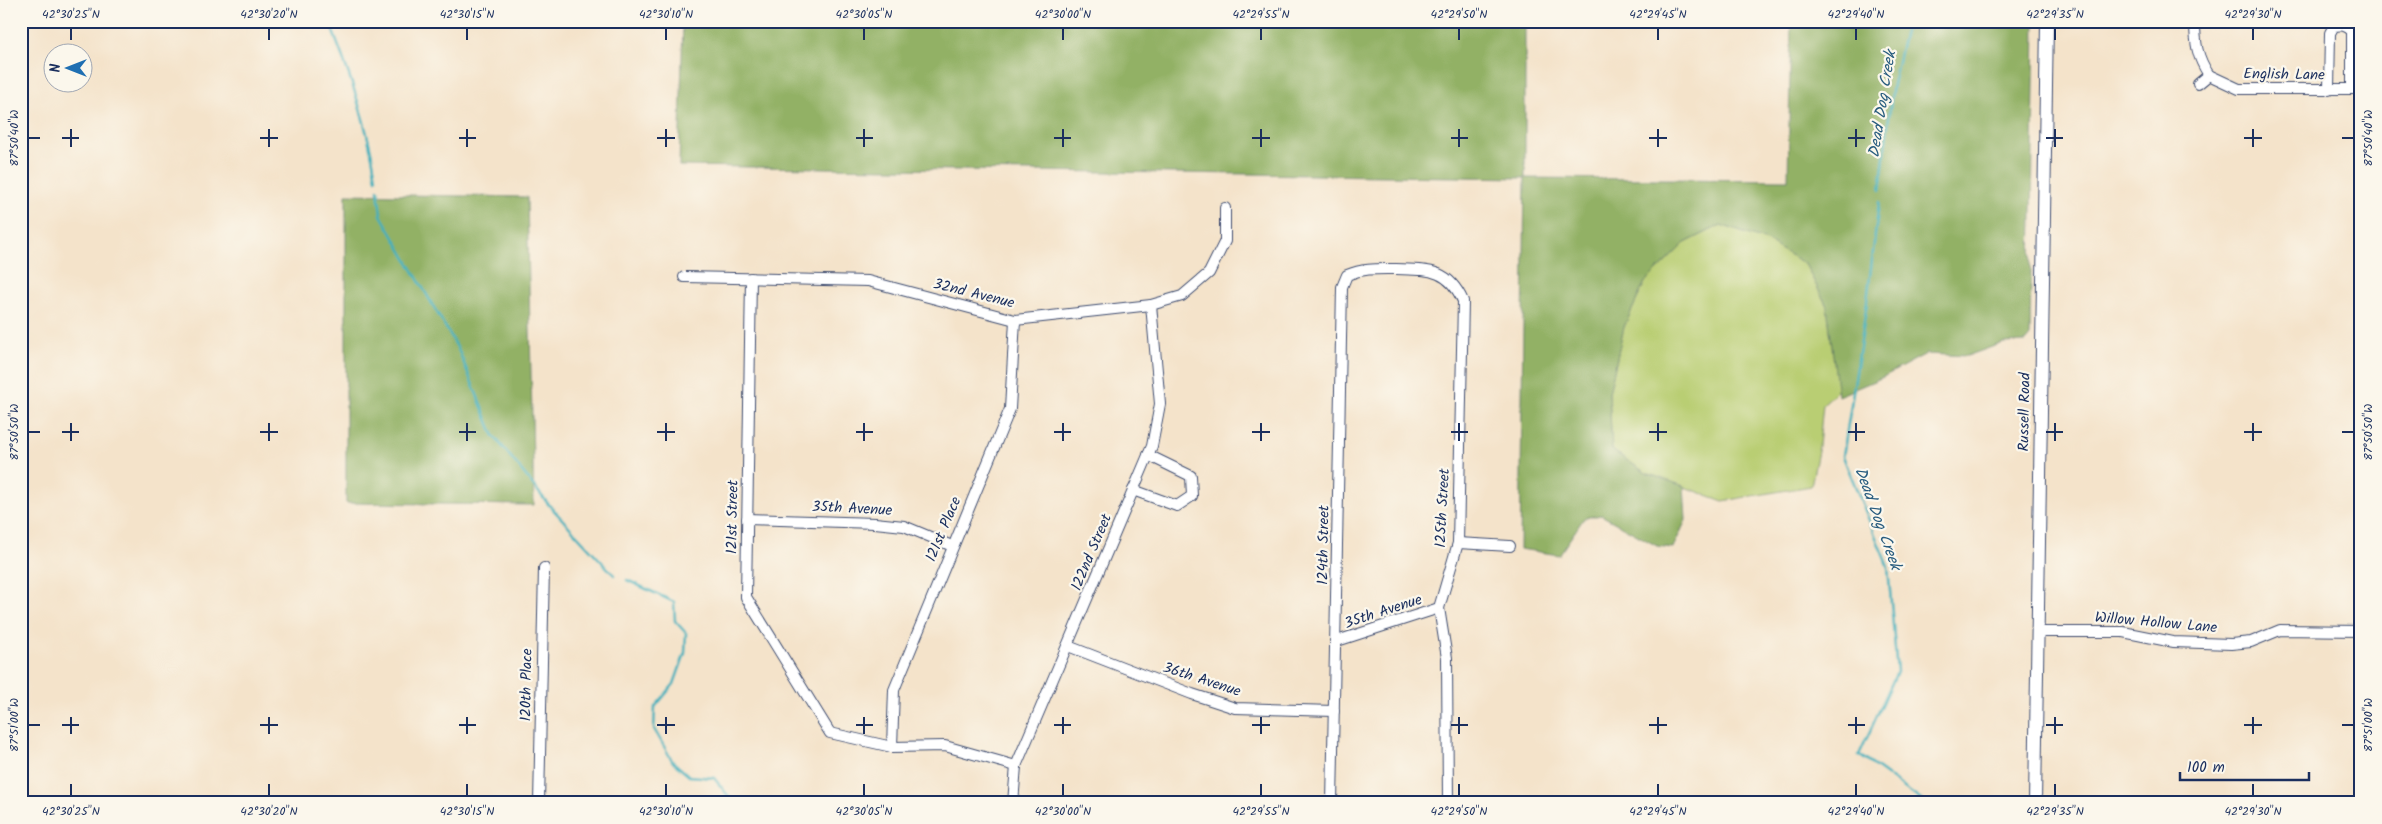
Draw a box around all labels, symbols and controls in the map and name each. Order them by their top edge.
text: 42°30'25"N [42,5,100,24]
text: 42°30'20"N [240,5,298,24]
text: 42°30'15"N [440,5,494,24]
text: 42°30'10"N [639,5,693,24]
text: 42°30'05"N [836,5,892,24]
text: 42°30'00"N [1035,5,1091,24]
text: 42°29'55"N [1232,5,1290,24]
text: 42°29'50"N [1431,5,1487,24]
text: 42°29'45"N [1629,5,1687,24]
text: 42°29'40"N [1828,5,1884,24]
text: 42°29'35"N [2026,5,2084,24]
text: 42°29'30"N [2224,5,2282,24]
north arrow [42,42,92,92]
water label: Dead Dog Creek [1862,47,1904,159]
street label: English Lane [2243,62,2325,88]
text: N [45,63,67,72]
text: 87°50'40"W [5,110,24,166]
text: 87°50'40"W [2359,110,2378,166]
street label: 32nd Avenue [931,272,1017,316]
street label: Russell Road [2012,372,2038,452]
text: 87°50'50"W [5,404,24,460]
text: 87°50'50"W [2359,404,2378,460]
water label: Dead Dog Creek [1847,464,1909,576]
street label: 125th Street [1429,468,1457,548]
street label: 121st Street [720,479,746,554]
street label: 121st Place [919,493,968,566]
street label: 35th Avenue [811,495,893,523]
street label: 124th Street [1311,505,1337,585]
street label: 122nd Street [1065,510,1119,595]
street label: 35th Avenue [1341,588,1426,636]
street label: Willow Hollow Lane [2094,606,2218,640]
street label: 120th Place [514,648,540,722]
street label: 36th Avenue [1159,656,1244,704]
text: 87°51'00"W [5,698,24,752]
text: 87°51'00"W [2359,698,2378,752]
scale bar [2180,749,2308,781]
text: 100 m [2187,756,2225,780]
text: 42°30'25"N [42,802,100,821]
text: 42°30'20"N [240,802,298,821]
text: 42°30'15"N [440,802,494,821]
text: 42°30'10"N [639,802,693,821]
text: 42°30'05"N [836,802,892,821]
text: 42°30'00"N [1035,802,1091,821]
text: 42°29'55"N [1232,802,1290,821]
text: 42°29'50"N [1431,802,1487,821]
text: 42°29'45"N [1629,802,1687,821]
text: 42°29'40"N [1828,802,1884,821]
text: 42°29'35"N [2026,802,2084,821]
text: 42°29'30"N [2224,802,2282,821]

